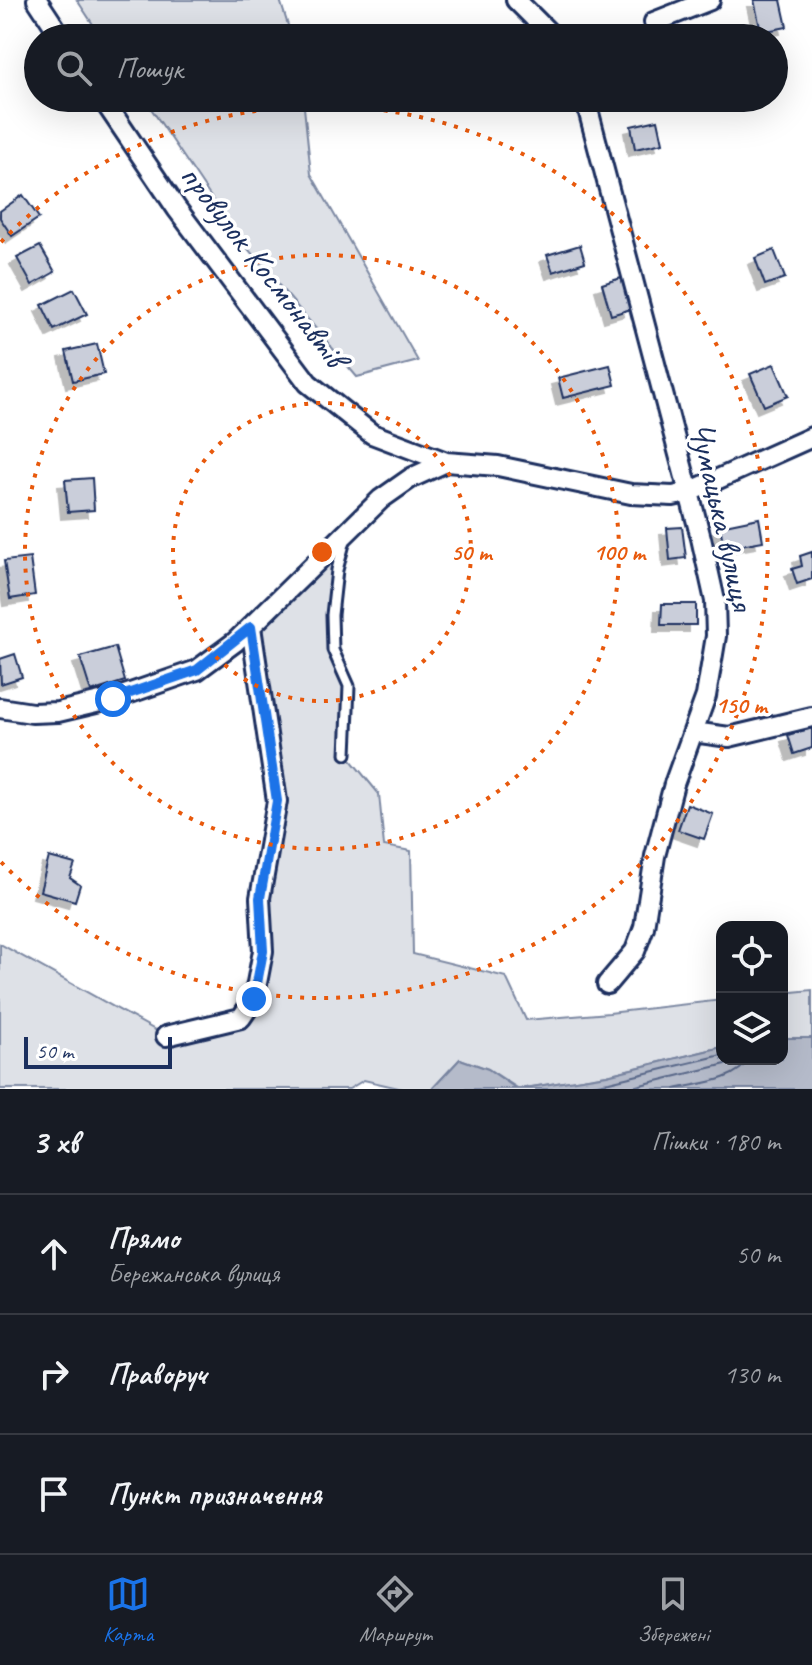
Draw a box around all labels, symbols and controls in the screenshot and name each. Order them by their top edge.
search box [24,24,788,112]
icon: search [52,46,96,90]
text: Пошук [116,49,183,87]
street label: провулок Космонавтів [171,155,361,382]
street label: Чумацька вулиця [680,418,766,617]
text: 50 m [451,537,494,567]
text: 100 m [593,537,647,567]
centre of rings [308,538,336,566]
route start [95,681,131,717]
text: 150 m [715,690,769,720]
map controls [716,921,788,1065]
button: locate [716,921,788,993]
route end [236,981,272,1017]
button: layers [716,993,788,1065]
scale bar [24,1033,172,1069]
text: 50 m [36,1037,73,1065]
text: 3 хв [32,1120,78,1163]
text: Пішки · 180 m [652,1125,780,1158]
text: Прямо [108,1219,179,1257]
icon: ahead [32,1232,76,1276]
text: 50 m [736,1238,780,1271]
text: Бережанська вулиця [108,1257,280,1290]
icon: right [32,1352,76,1396]
text: Праворуч [108,1355,206,1393]
text: 130 m [724,1358,780,1391]
icon: arrive [32,1472,76,1516]
text: Пункт призначення [108,1475,322,1513]
tab: Карта [103,1572,153,1648]
tab: Маршрут [359,1572,432,1648]
tab: Збережені [637,1572,709,1648]

